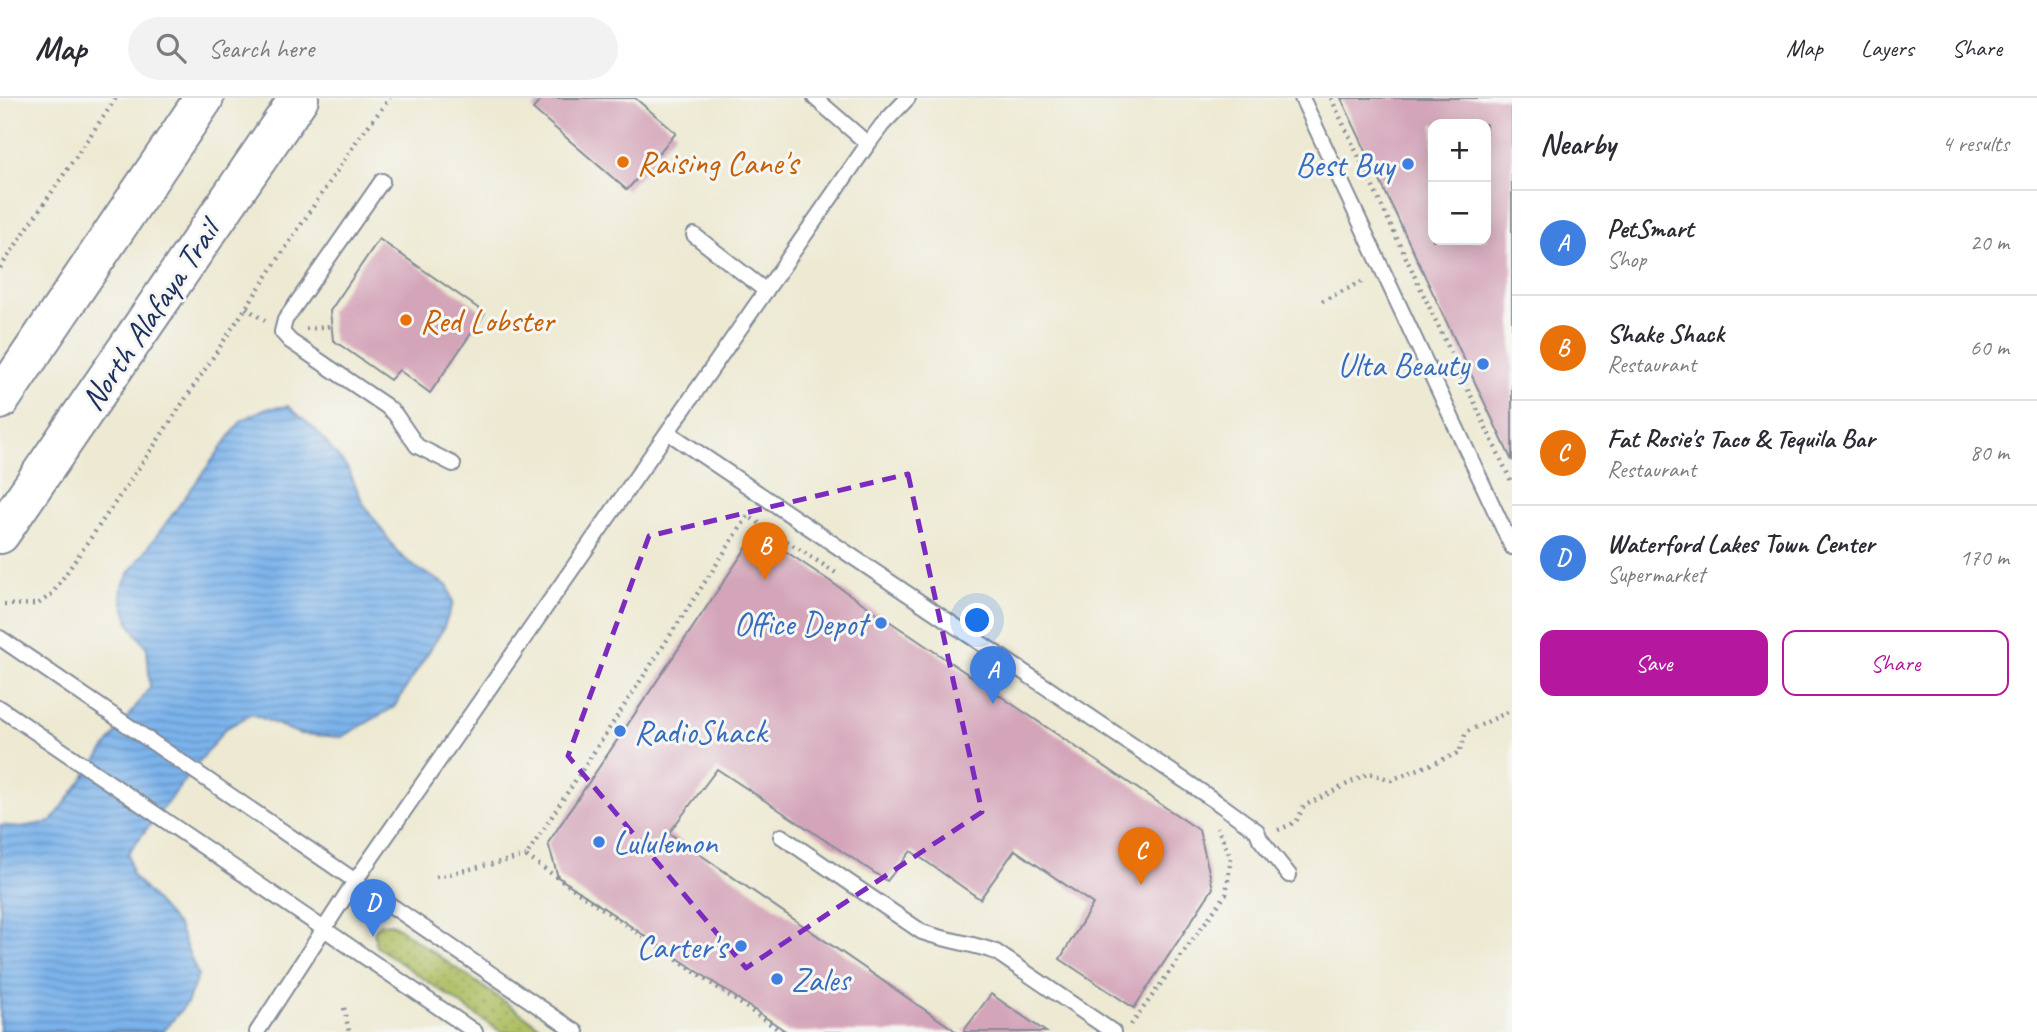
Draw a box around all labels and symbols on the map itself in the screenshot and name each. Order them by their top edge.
place label: Raising Cane's [637,142,800,184]
place label: Best Buy [1296,144,1397,186]
marker: Raising Cane's [615,154,631,170]
marker: Best Buy [1400,156,1416,172]
street label: North Alafaya Trail [71,208,232,418]
place label: Red Lobster [420,300,556,342]
marker: Red Lobster [398,312,414,328]
place label: Ulta Beauty [1337,344,1472,386]
marker: Ulta Beauty [1475,356,1491,372]
pin: B [742,522,788,580]
place label: Office Depot [734,603,871,645]
your location [960,603,994,637]
marker: Office Depot [873,615,889,631]
pin: A [970,646,1016,704]
place label: RadioShack [634,711,769,753]
marker: RadioShack [612,723,628,739]
place label: Lululemon [613,822,718,864]
pin: C [1118,827,1164,885]
marker: Lululemon [591,834,607,850]
pin: D [350,879,396,937]
place label: Carter's [636,926,730,968]
marker: Carter's [733,938,749,954]
place label: Zales [791,959,852,1001]
marker: Zales [769,971,785,987]

